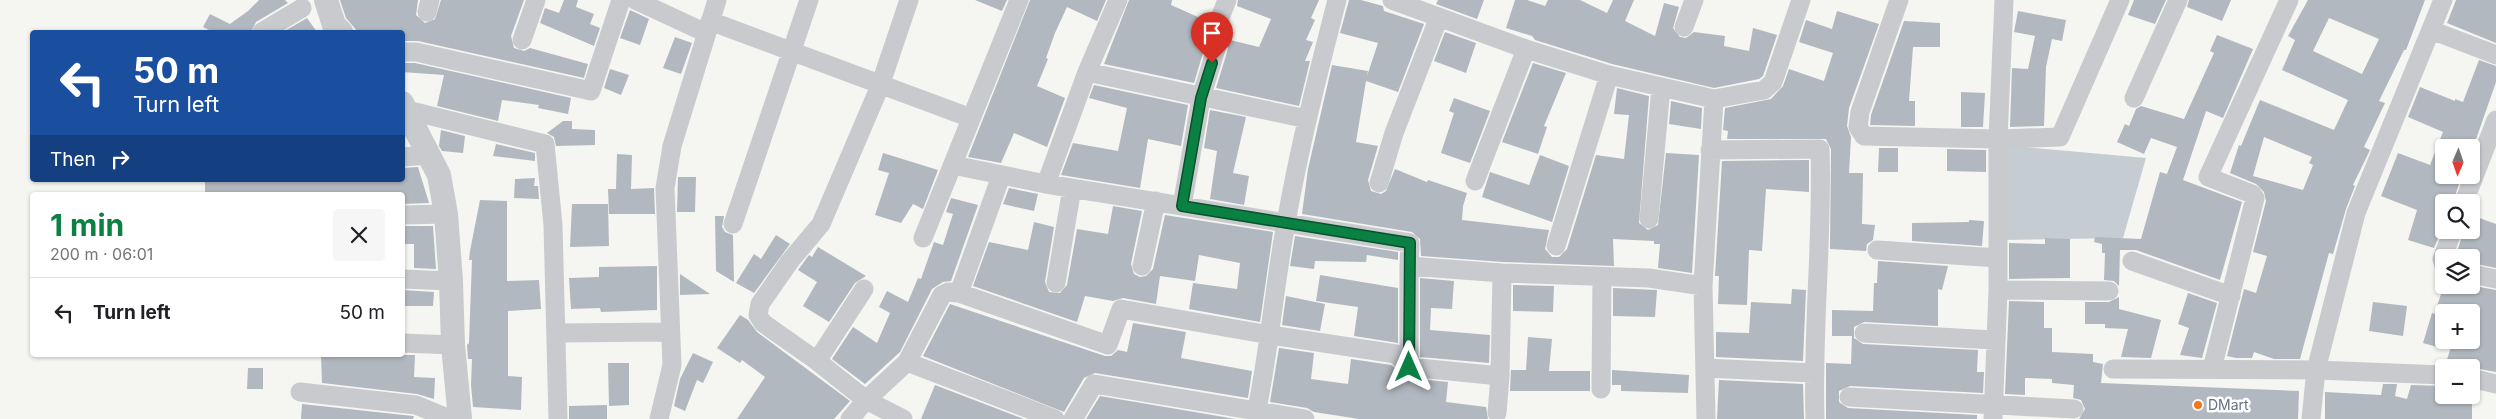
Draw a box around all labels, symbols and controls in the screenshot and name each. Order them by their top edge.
pin [1191,12,1233,63]
icon: arrive [1198,19,1226,47]
text: 50 m [133,49,219,91]
icon: left [50,50,115,115]
text: Turn left [133,91,219,117]
north arrow [2435,139,2480,184]
map controls [2435,139,2480,404]
icon: right [106,145,134,173]
text: Then [50,148,96,171]
button: search [2435,194,2480,239]
text: 1 min [50,207,124,243]
button: close [333,209,385,261]
text: 200 m · 06:01 [50,244,153,264]
button: layers [2435,249,2480,294]
icon: left [50,299,78,327]
text: Turn left [93,301,171,324]
text: 50 m [339,301,385,324]
button: + [2435,304,2480,349]
position arrow [1382,340,1434,392]
button: − [2435,359,2480,404]
place label: DMart [2208,396,2249,413]
marker: DMart [2192,399,2204,411]

